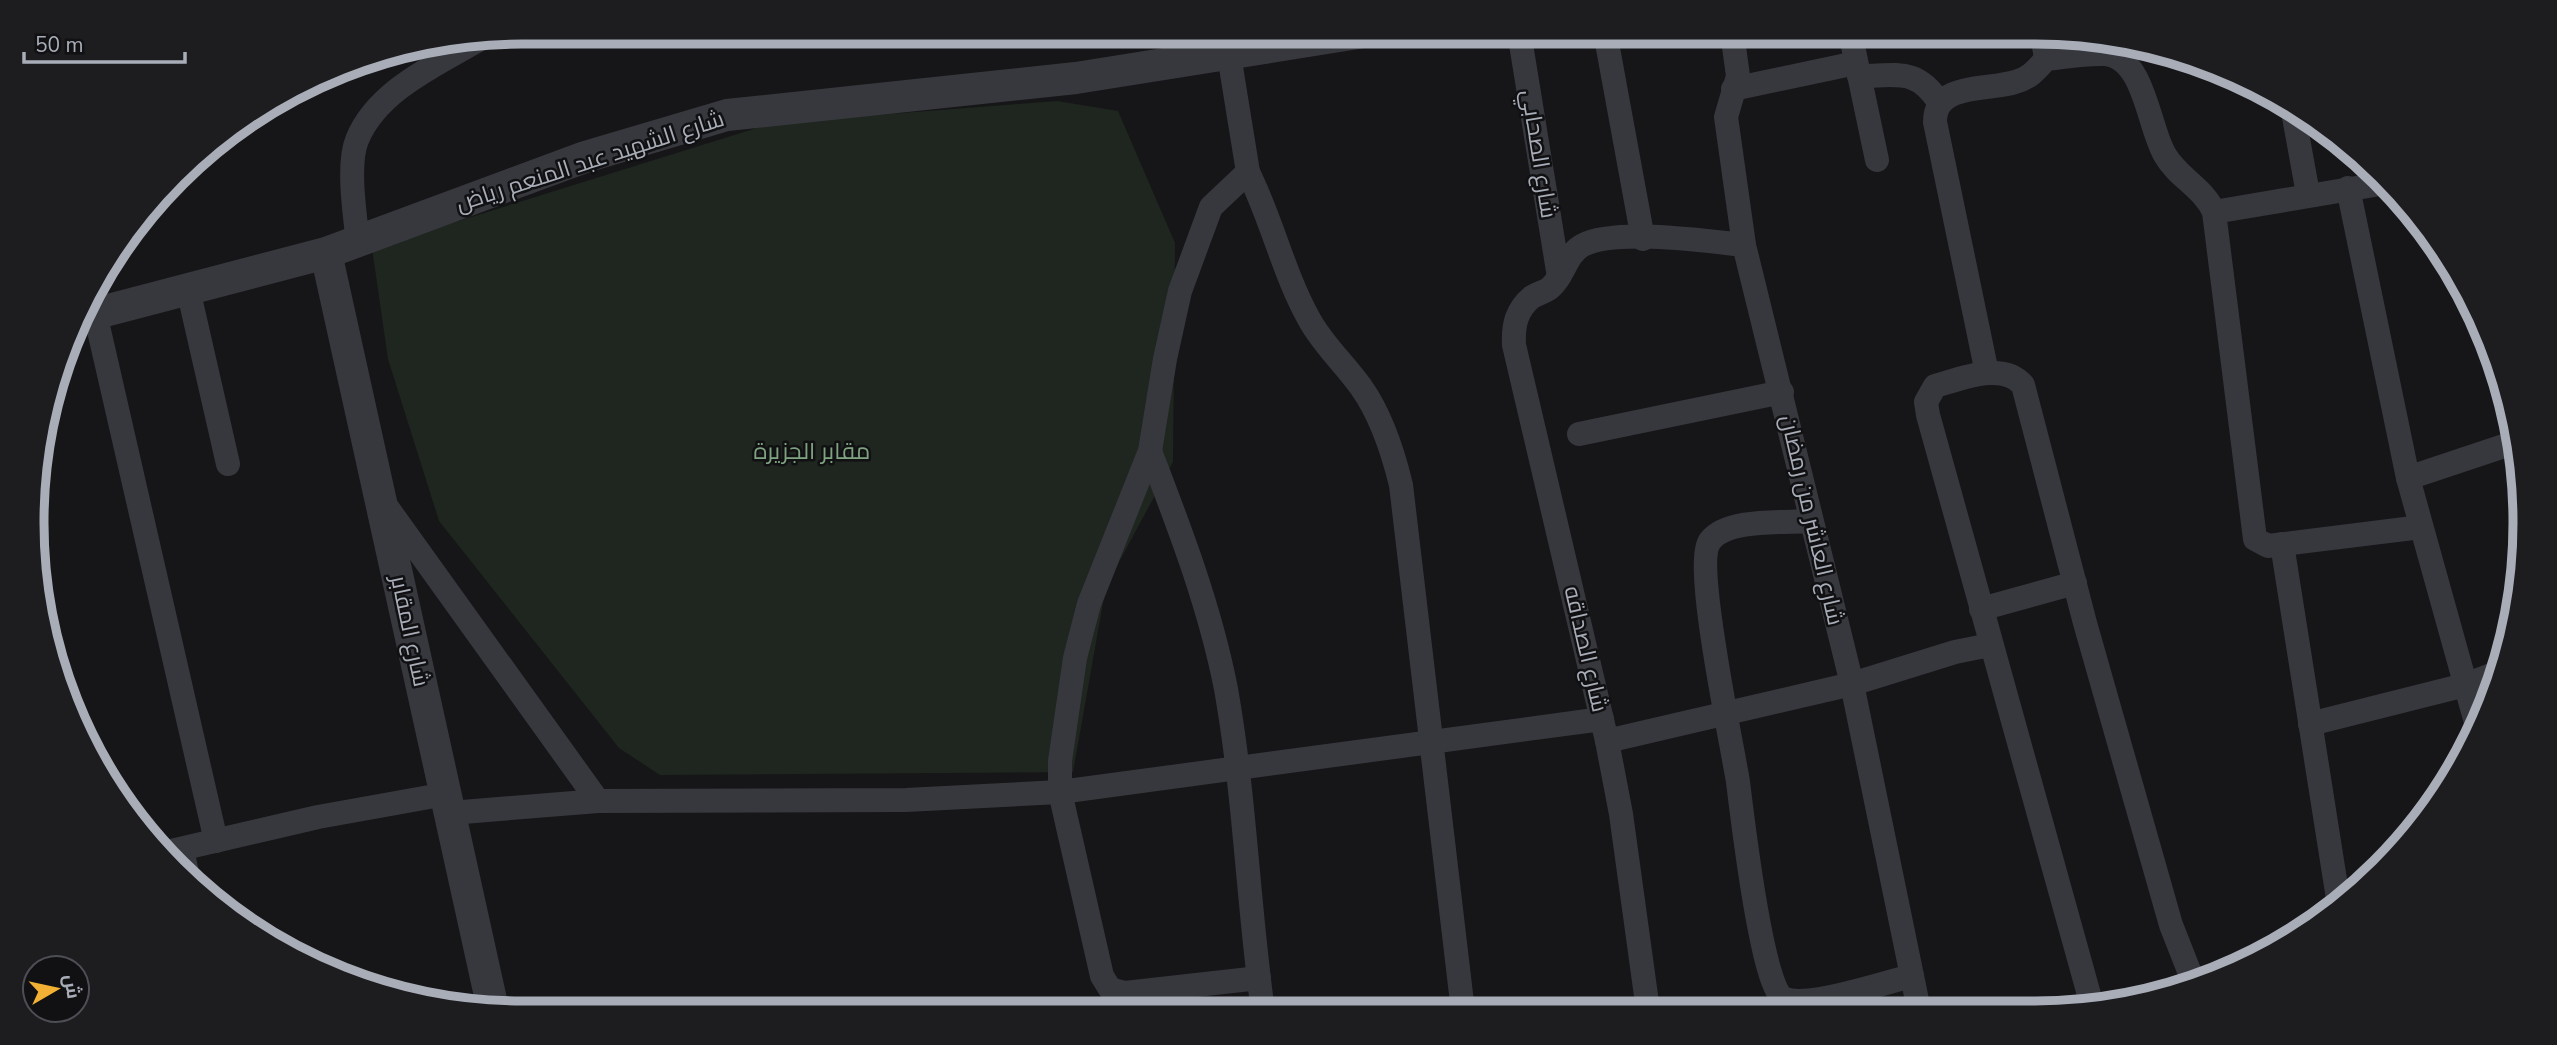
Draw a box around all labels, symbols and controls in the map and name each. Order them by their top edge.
scale bar [24,21,186,65]
text: 50 m [35,31,84,59]
street label: شارع الصحابي [1512,88,1564,221]
street label: شارع الشهيد عبد المنعم رياض [452,103,728,219]
street label: شارع العاشر من رمضان [1773,412,1851,628]
park label: مقابر الجزيرة [754,436,870,467]
street label: شارع المقابر [383,571,437,690]
street label: شارع الصداقه [1556,583,1616,715]
north arrow [21,954,91,1024]
text: ش [57,972,87,1001]

